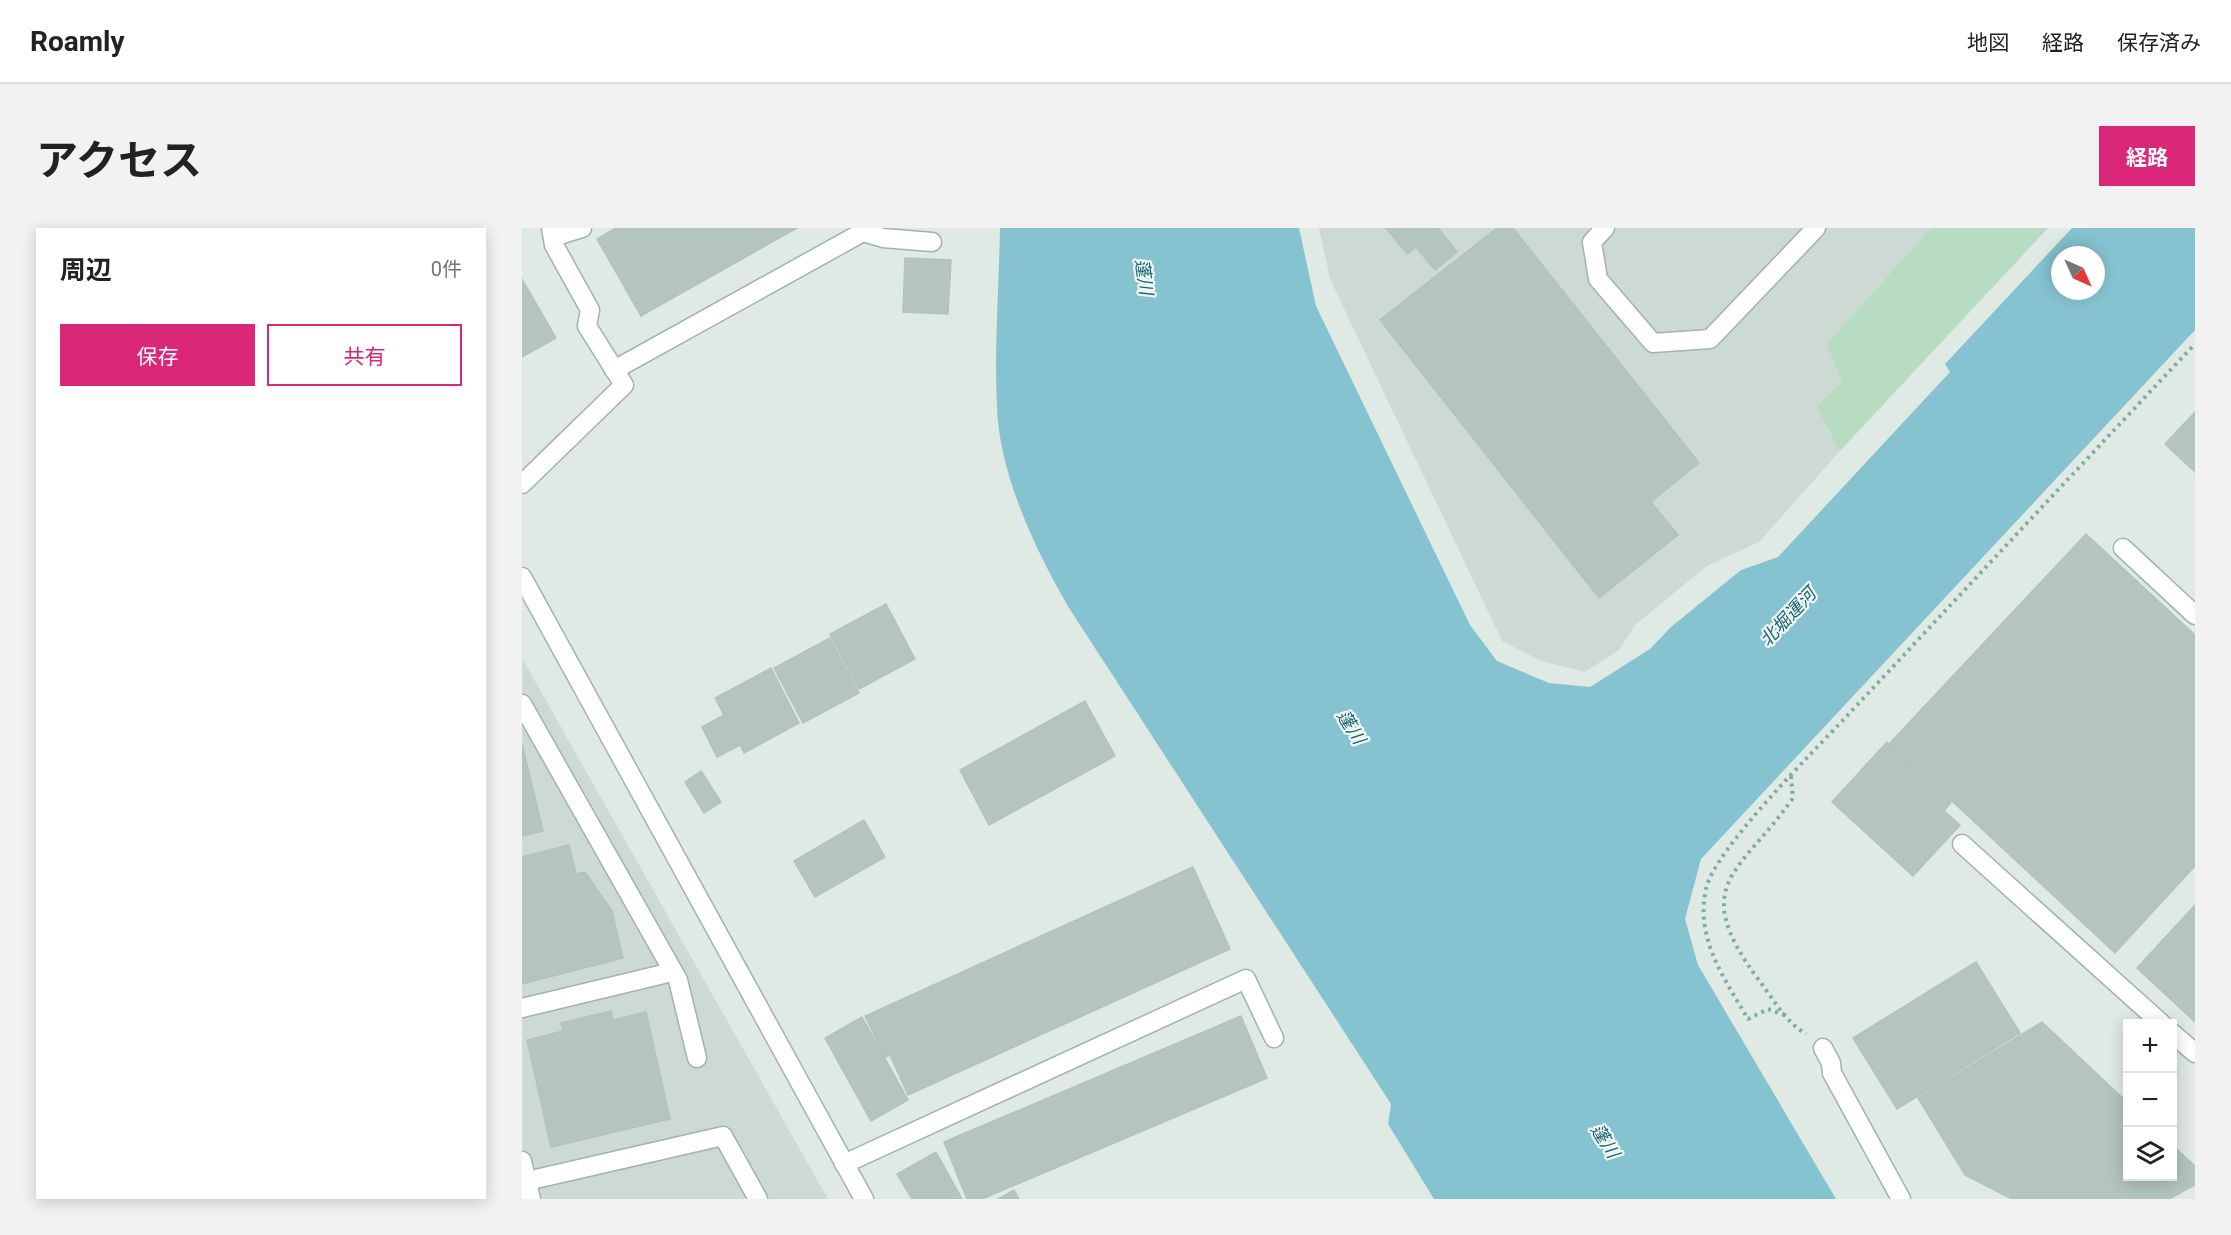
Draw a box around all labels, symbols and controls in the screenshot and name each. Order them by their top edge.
text: Roamly [30,25,125,58]
text: 地図 [1967,31,2009,55]
text: 経路 [2042,31,2084,55]
text: 保存済み [2117,31,2201,55]
button: 経路 [2099,126,2195,186]
text: アクセス [36,136,202,185]
north arrow [2051,246,2105,300]
text: 周辺 [60,255,112,285]
text: 0件 [431,257,462,281]
water label: 蓬川 [1132,258,1158,298]
button: 保存 [60,324,255,386]
button: 共有 [267,324,462,386]
water label: 北堀運河 [1755,581,1822,650]
water label: 蓬川 [1333,706,1371,749]
map controls [2123,1019,2177,1181]
button: + [2123,1019,2177,1073]
button: − [2123,1073,2177,1127]
water label: 蓬川 [1587,1120,1625,1163]
button: layers [2123,1127,2177,1181]

